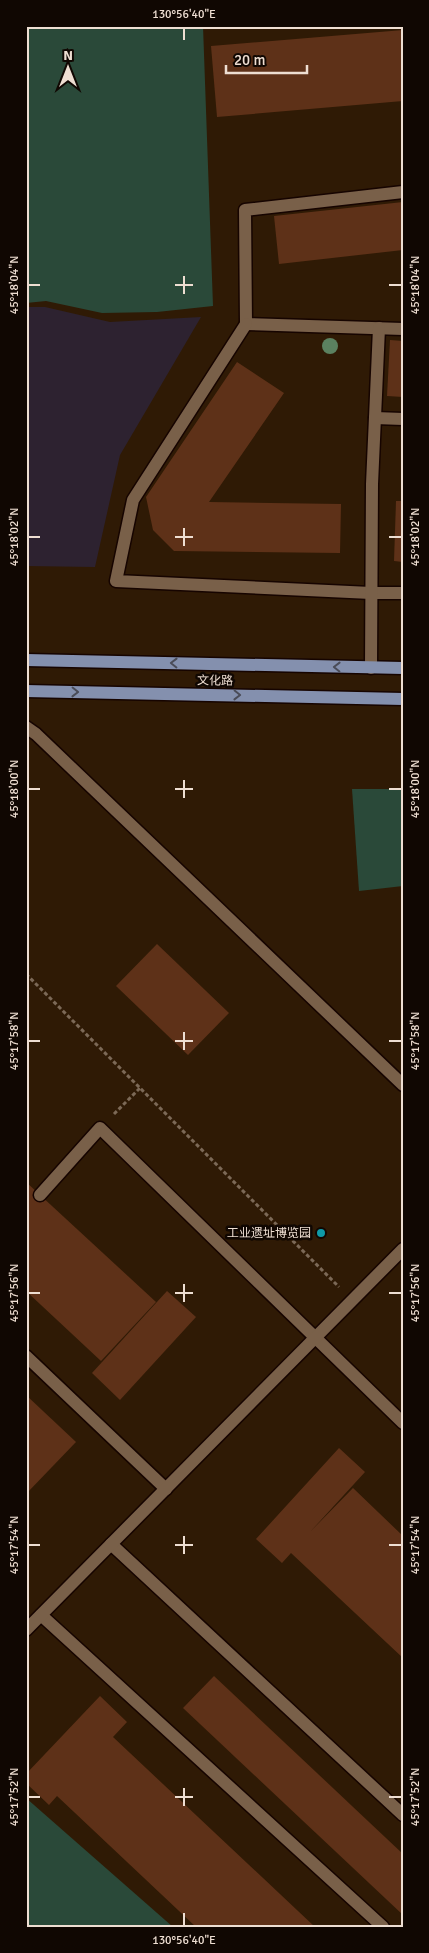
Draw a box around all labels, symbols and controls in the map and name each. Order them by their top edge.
text: 130°56'40"E [152,7,216,22]
north arrow [42,42,92,92]
scale bar [226,42,308,74]
text: N [63,47,73,64]
text: 20 m [234,51,265,69]
text: 45°18'04"N [7,256,22,314]
text: 45°18'04"N [408,256,423,314]
text: 45°18'02"N [7,508,22,566]
text: 45°18'02"N [408,508,423,566]
one-way arrow [170,658,178,668]
one-way arrow [332,662,340,672]
street label: 文化路 [197,673,233,689]
one-way arrow [72,687,79,697]
one-way arrow [234,690,242,701]
text: 45°18'00"N [7,760,22,818]
text: 45°18'00"N [408,760,423,818]
text: 45°17'58"N [7,1012,22,1070]
text: 45°17'58"N [408,1012,423,1070]
place label: 工业遗址博览园 [227,1226,311,1241]
marker: 工业遗址博览园 [315,1227,327,1239]
text: 45°17'56"N [7,1264,22,1322]
text: 45°17'56"N [408,1264,423,1322]
text: 45°17'54"N [7,1516,22,1574]
text: 45°17'54"N [408,1516,423,1574]
text: 45°17'52"N [7,1768,22,1826]
text: 45°17'52"N [408,1768,423,1826]
text: 130°56'40"E [152,1933,216,1948]

